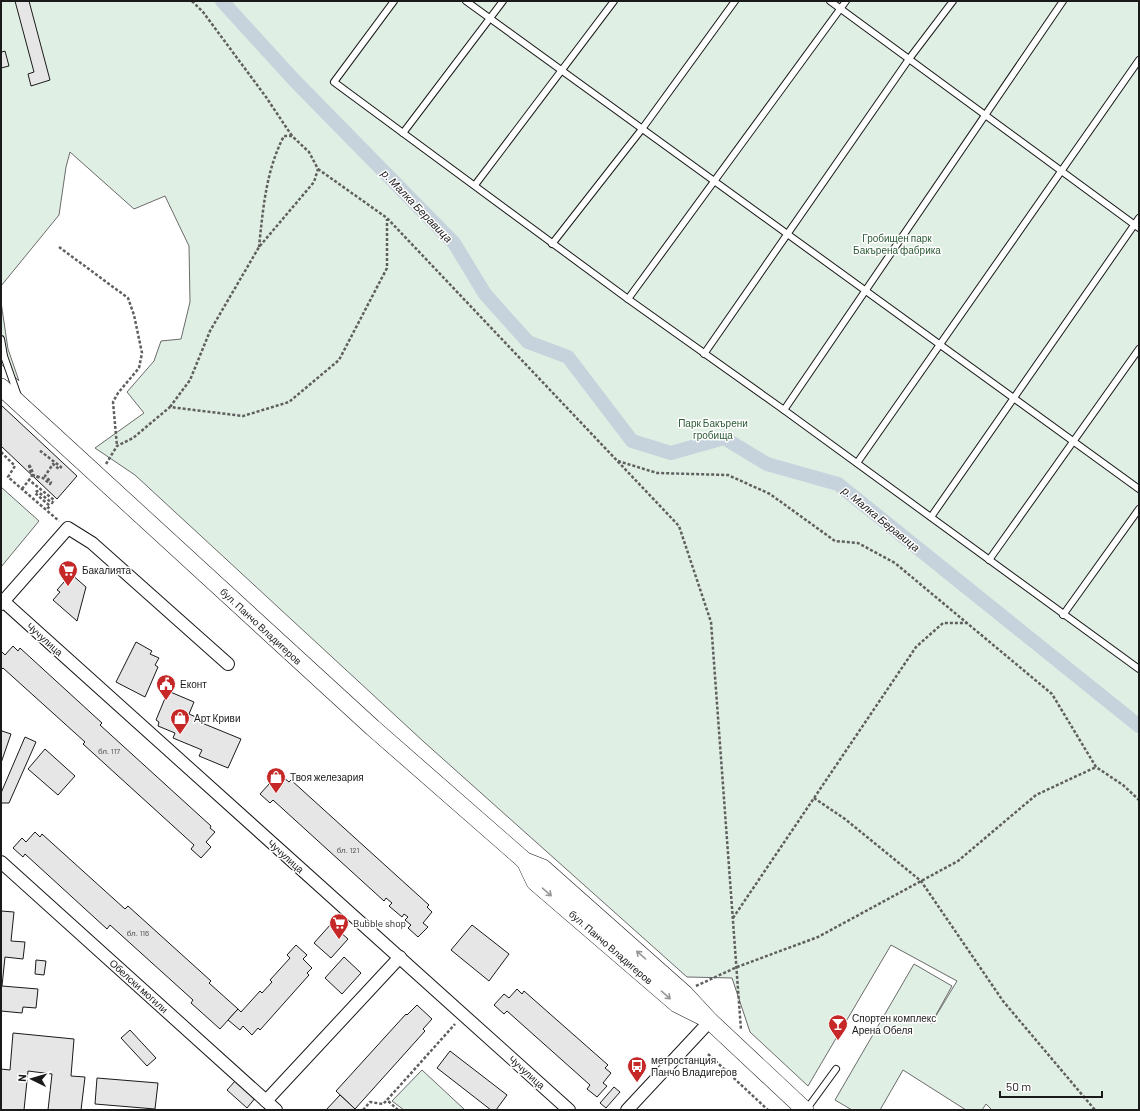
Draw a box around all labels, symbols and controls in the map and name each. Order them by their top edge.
water label: р. Малка Беравица [379,166,455,245]
park label: Гробищен парк Бакърена фабрика [853,232,941,256]
park label: Парк Бакърени гробища [678,417,748,441]
water label: р. Малка Беравица [839,483,923,554]
supermarket icon: Бакалията [57,559,79,587]
place label: Бакалията [82,564,132,576]
street label: бул. Панчо Владигеров [218,585,304,667]
street label: Чучулица [24,620,66,659]
public building icon: Еконт [155,673,177,701]
place label: Еконт [180,678,207,690]
shop icon: Арт Криви [169,707,191,735]
place label: Арт Криви [194,712,240,724]
house number: бл. 117 [98,746,120,756]
shop icon: Твоя железария [265,766,287,794]
place label: Твоя железария [290,771,364,783]
street label: Чучулица [265,837,307,876]
house number: бл. 121 [337,845,359,855]
one-way arrow [542,887,552,896]
street label: бул. Панчо Владигеров [567,907,655,987]
supermarket icon: Bubble shop [328,912,350,940]
place label: Bubble shop [353,917,406,929]
house number: бл. 116 [127,928,149,938]
one-way arrow [636,950,646,960]
street label: Обелски могили [107,957,171,1015]
one-way arrow [661,991,672,1000]
place label: Спортен комплекс Арена Обеля [852,1012,936,1036]
bar icon: Спортен комплекс Арена Обеля [827,1013,849,1041]
street label: Чучулица [506,1053,548,1092]
place label: метростанция Панчо Владигеров [651,1054,737,1078]
bus stop icon: метростанция Панчо Владигеров [626,1055,648,1083]
north arrow [12,1059,52,1099]
scale bar [1000,1073,1102,1099]
text: N [15,1074,28,1082]
text: 50 m [1006,1079,1031,1093]

